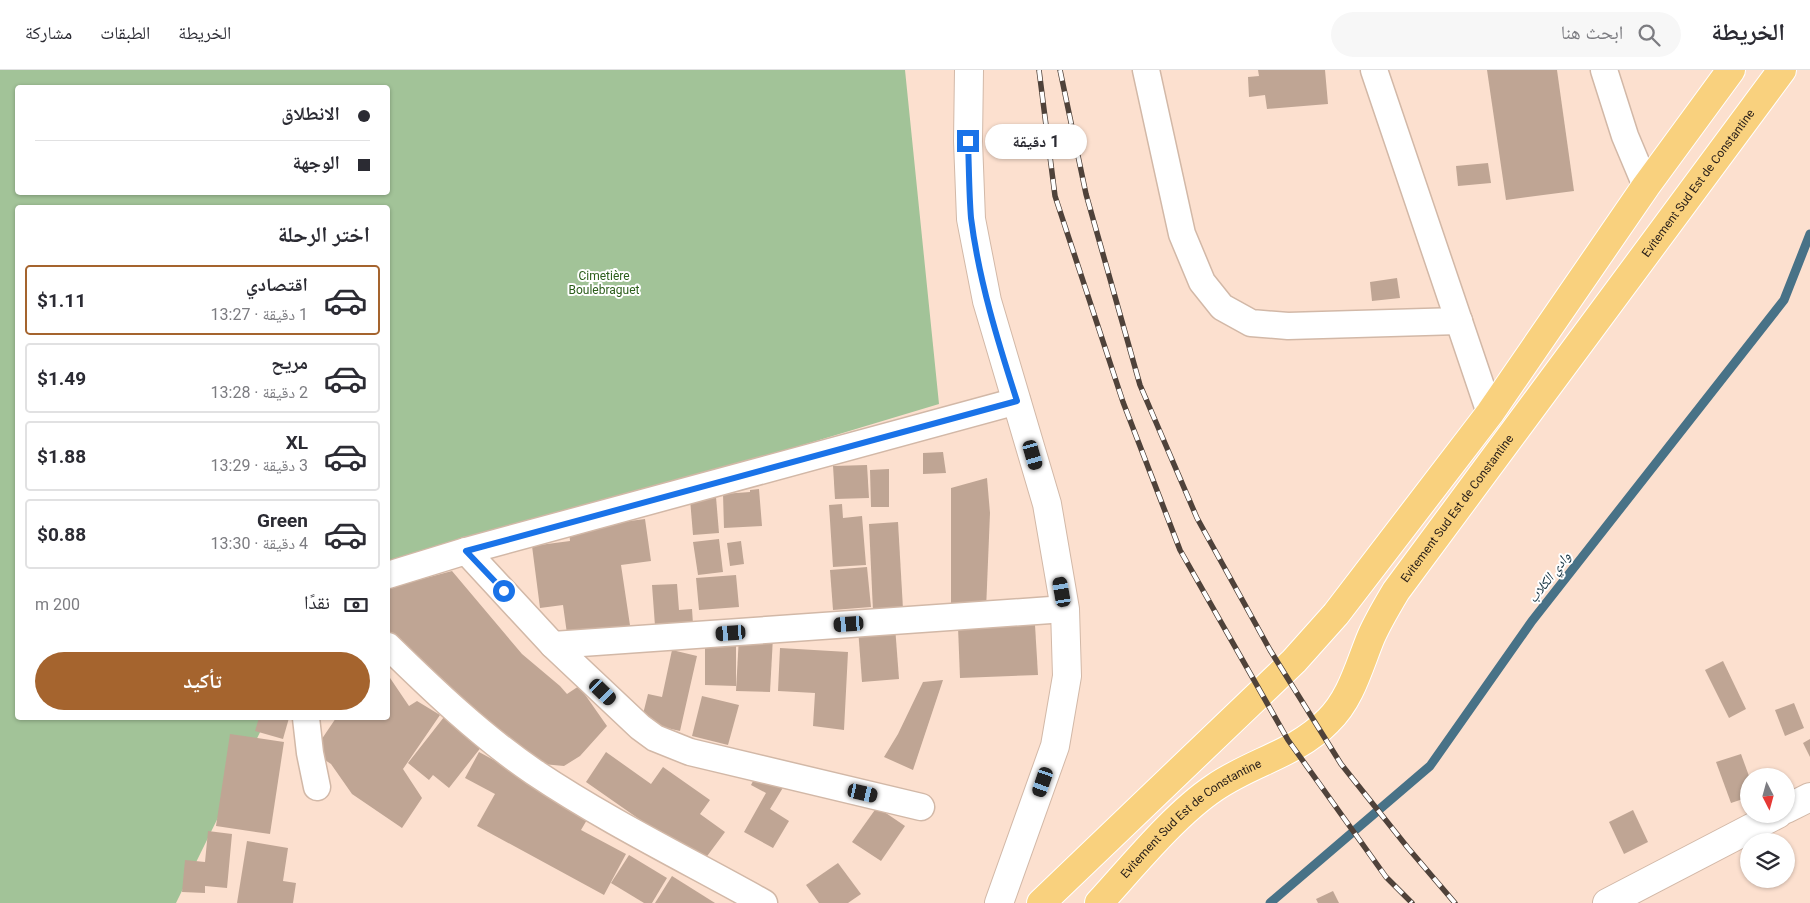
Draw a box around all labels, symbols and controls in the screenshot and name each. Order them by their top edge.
search box [1331,12,1681,57]
text: الخريطة [1711,18,1785,46]
text: ابحث هنا [1561,21,1623,44]
icon: search [1635,21,1663,49]
text: مشاركة [25,22,72,43]
text: الطبقات [100,22,150,43]
text: الخريطة [178,22,231,43]
text: الانطلاق [281,102,340,125]
street label: Evitement Sud Est de Constantine [1639,107,1757,260]
callout: 1 دقيقة [986,124,1088,158]
route end [957,130,979,152]
text: 1 دقيقة [1013,132,1059,151]
text: الوجهة [292,151,340,174]
text: اختر الرحلة [278,222,370,247]
park label: Cimetière Boulebraguet [569,269,640,297]
text: اقتصادي [246,273,308,296]
icon: car [323,278,368,323]
text: $1.11 [37,289,86,312]
text: 1 دقيقة · 13:27 [211,305,308,324]
text: مريح [271,351,308,374]
icon: car [323,356,368,401]
text: $1.49 [37,367,86,390]
text: 2 دقيقة · 13:28 [211,383,308,402]
text: XL [286,431,308,454]
street label: Evitement Sud Est de Constantine [1398,432,1516,585]
icon: car [323,434,368,479]
car [1021,439,1044,471]
text: $1.88 [37,445,86,468]
text: 3 دقيقة · 13:29 [211,456,308,475]
text: Green [257,509,308,532]
icon: car [323,512,368,557]
text: $0.88 [37,523,86,546]
text: 4 دقيقة · 13:30 [211,534,308,553]
water label: وادي الكلاب [1524,548,1577,608]
car [1052,576,1071,608]
route start [493,580,515,602]
text: نقدًا [304,591,330,614]
icon: cash [342,591,370,619]
text: 200 m [35,595,80,614]
car [833,615,864,633]
car [715,624,746,642]
button: تأكيد [35,652,370,710]
car [586,676,619,708]
street label: Evitement Sud Est de Constantine [1118,756,1264,881]
car [1031,765,1054,799]
north arrow [1740,768,1795,822]
map controls [1740,768,1795,888]
car [846,782,879,804]
button: layers [1740,833,1795,888]

